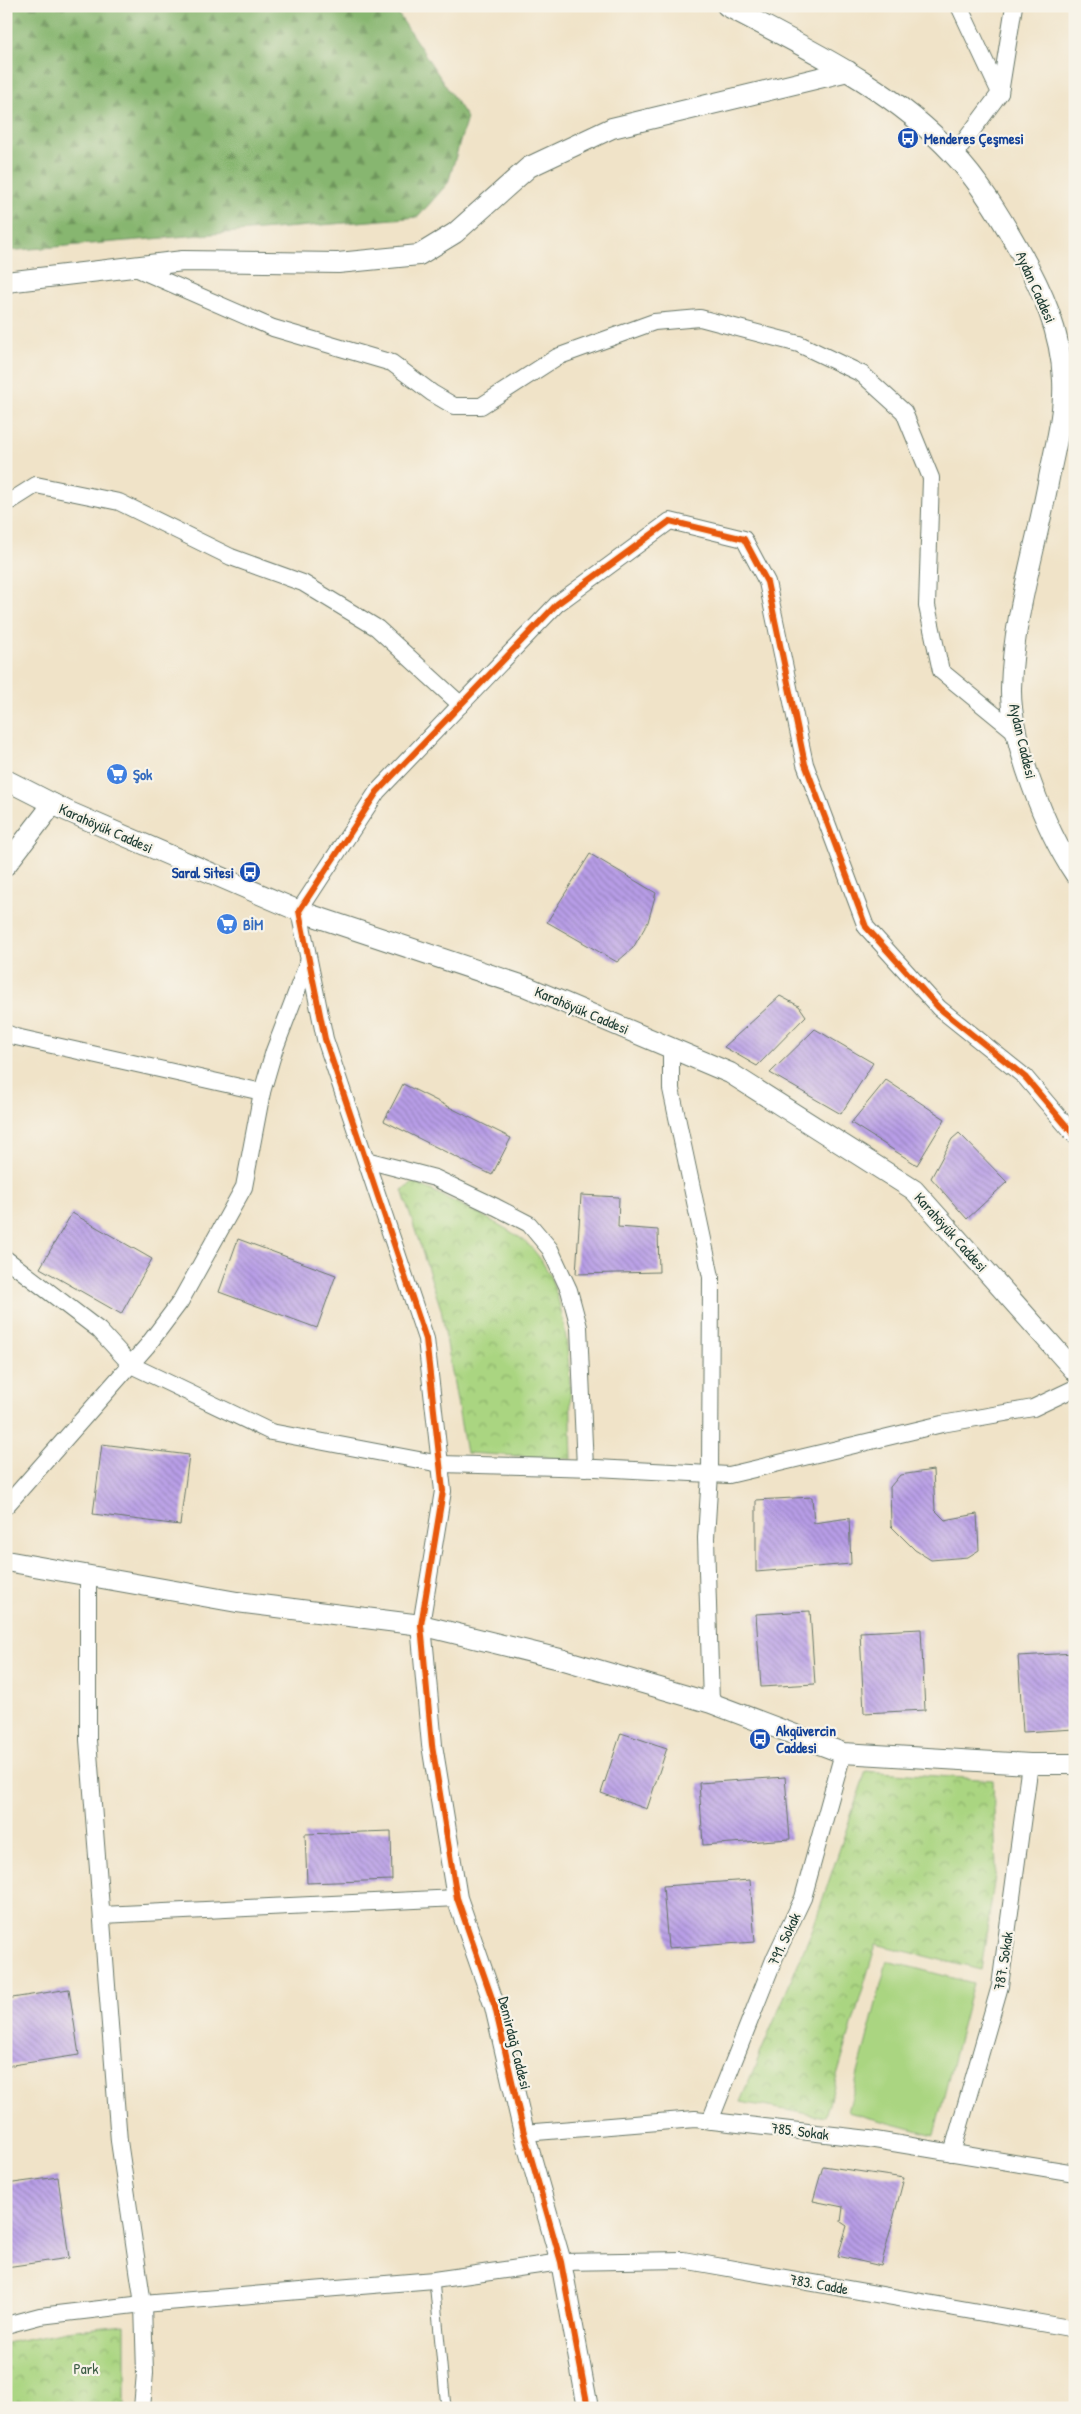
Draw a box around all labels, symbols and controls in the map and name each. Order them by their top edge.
bus stop icon: Menderes Çeşmesi [896,126,920,150]
place label: Menderes Çeşmesi [924,128,1024,149]
street label: Aydan Caddesi [1011,248,1061,326]
street label: Aydan Caddesi [1004,701,1042,781]
supermarket icon: Şok [105,762,129,786]
place label: Şok [133,764,153,785]
street label: Karahöyük Caddesi [56,798,156,858]
bus stop icon: Saral Sitesi [238,860,262,884]
place label: Saral Sitesi [172,862,234,883]
supermarket icon: BİM [215,912,239,936]
place label: BİM [243,914,263,935]
street label: Karahöyük Caddesi [532,981,632,1039]
street label: Karahöyük Caddesi [910,1188,992,1276]
place label: Akgüvercin Caddesi [776,1720,836,1758]
bus stop icon: Akgüvercin Caddesi [748,1727,772,1751]
street label: 791. Sokak [763,1909,805,1969]
street label: 787. Sokak [988,1930,1018,1992]
street label: Demirdağ Caddesi [493,1994,537,2092]
street label: 785. Sokak [770,2117,830,2145]
street label: 783. Cadde [788,2269,850,2299]
park label: Park [73,2358,99,2379]

